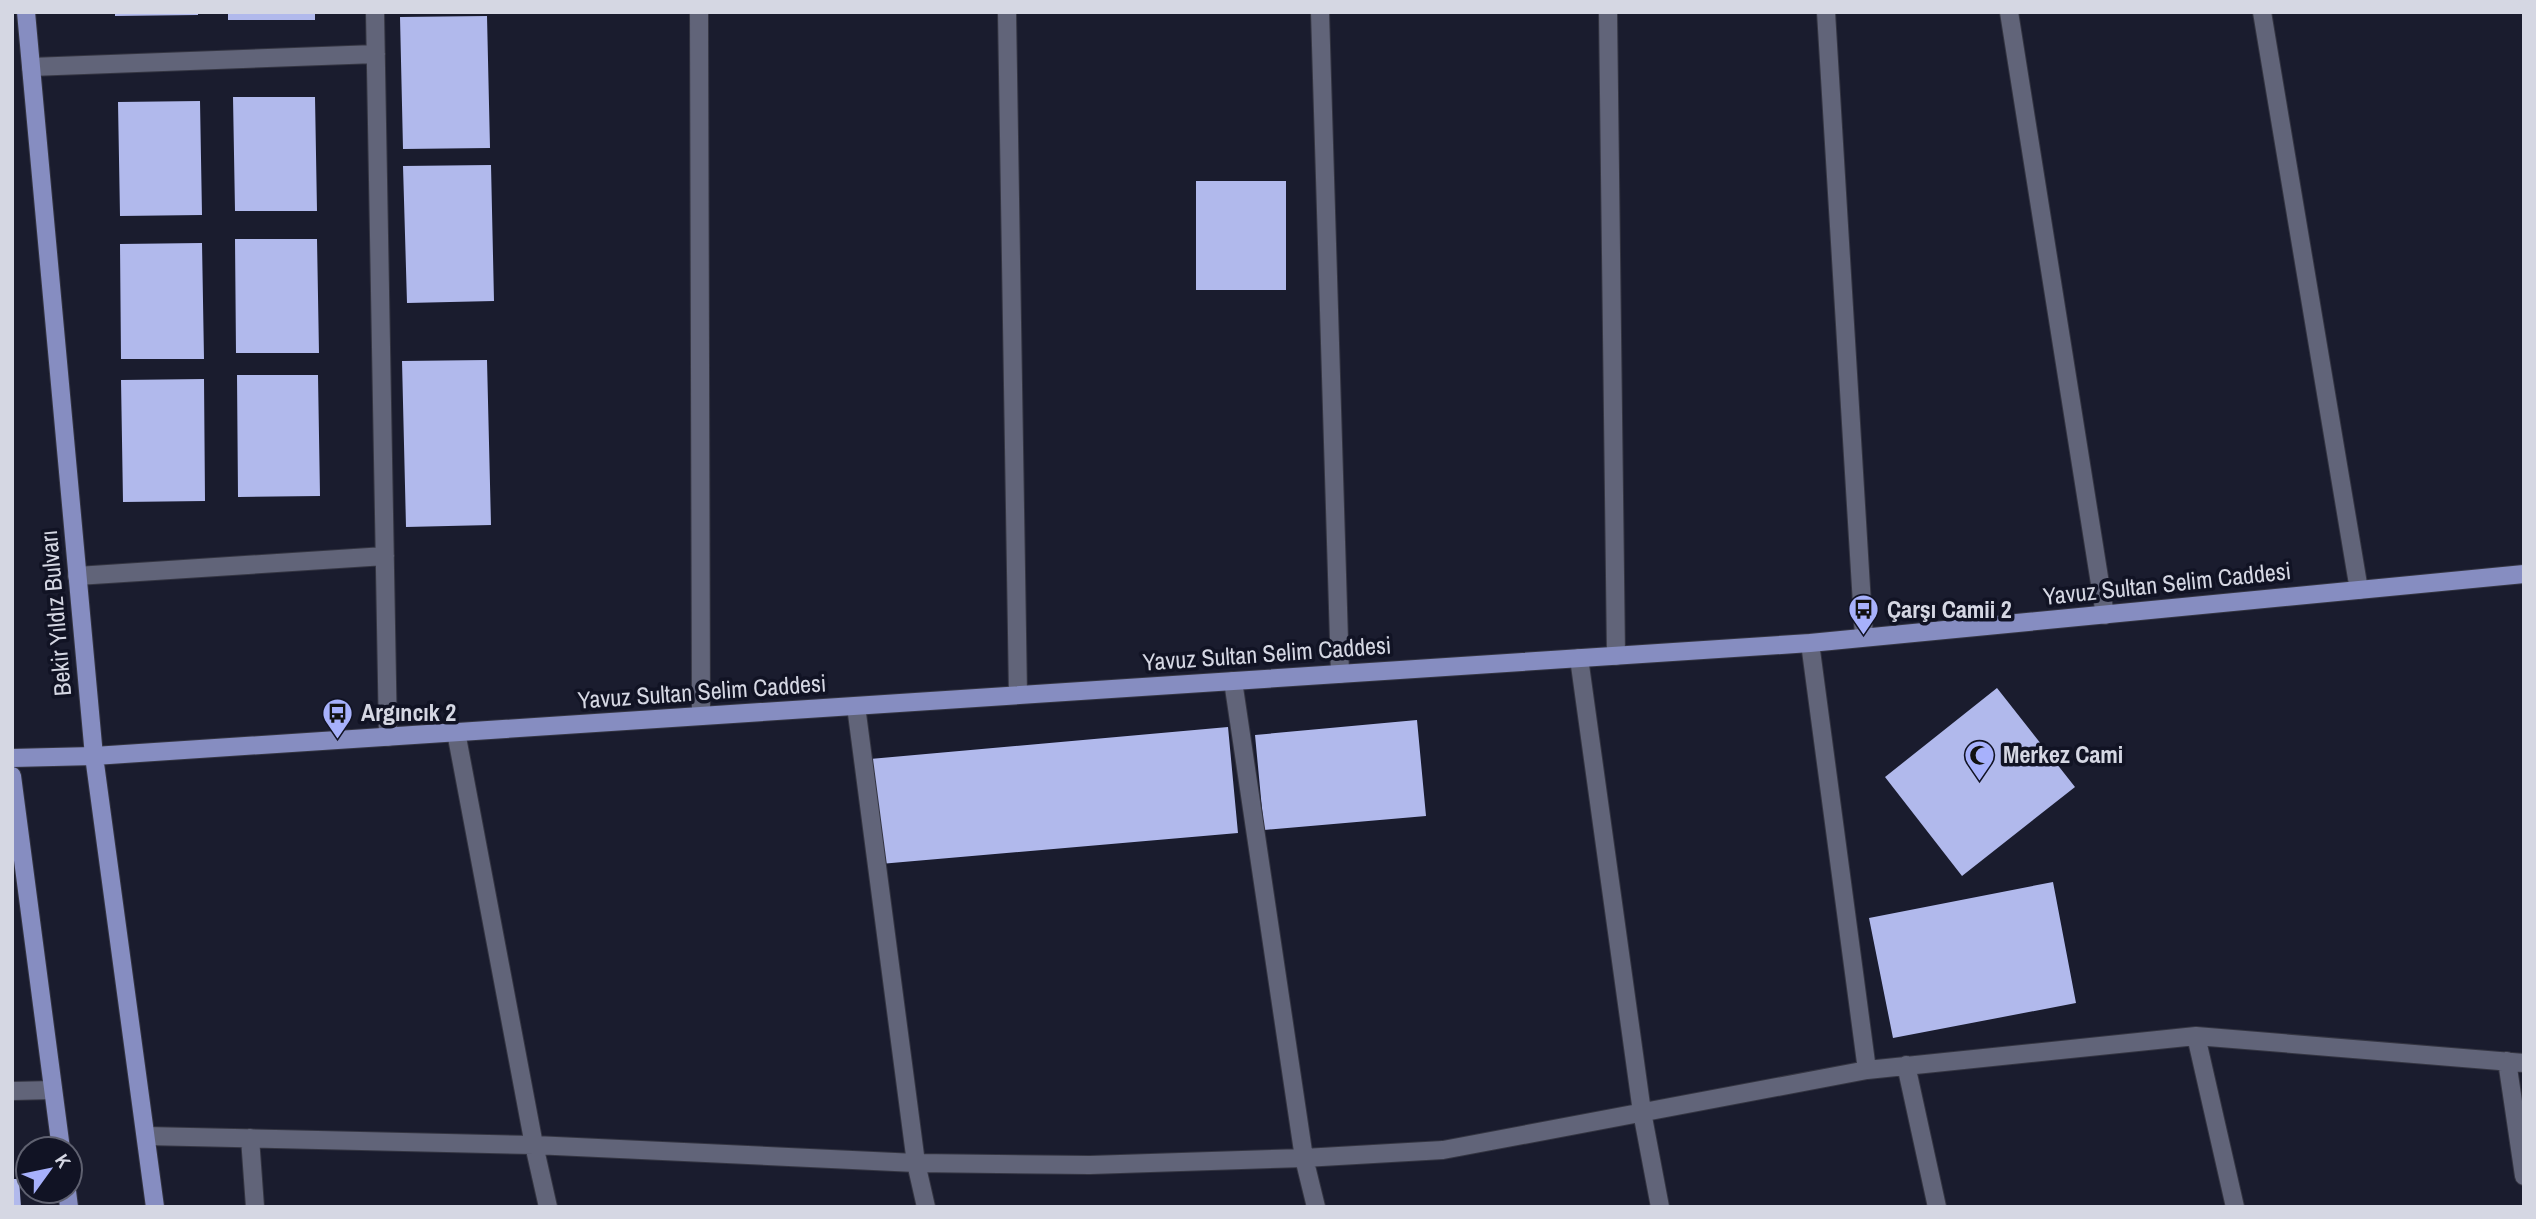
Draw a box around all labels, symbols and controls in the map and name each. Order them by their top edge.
street label: Bekir Yıldız Bulvarı [32,529,78,697]
street label: Yavuz Sultan Selim Caddesi [2041,554,2292,612]
bus stop icon: Çarşı Camii 2 [1847,593,1881,637]
place label: Çarşı Camii 2 [1887,593,2012,625]
street label: Yavuz Sultan Selim Caddesi [1142,628,1392,678]
street label: Yavuz Sultan Selim Caddesi [577,666,827,716]
bus stop icon: Argıncık 2 [321,696,355,740]
place label: Argıncık 2 [361,696,456,728]
mosque icon: Merkez Cami [1963,738,1997,782]
place label: Merkez Cami [2003,738,2123,770]
north arrow [14,1135,84,1205]
text: K [49,1149,78,1173]

